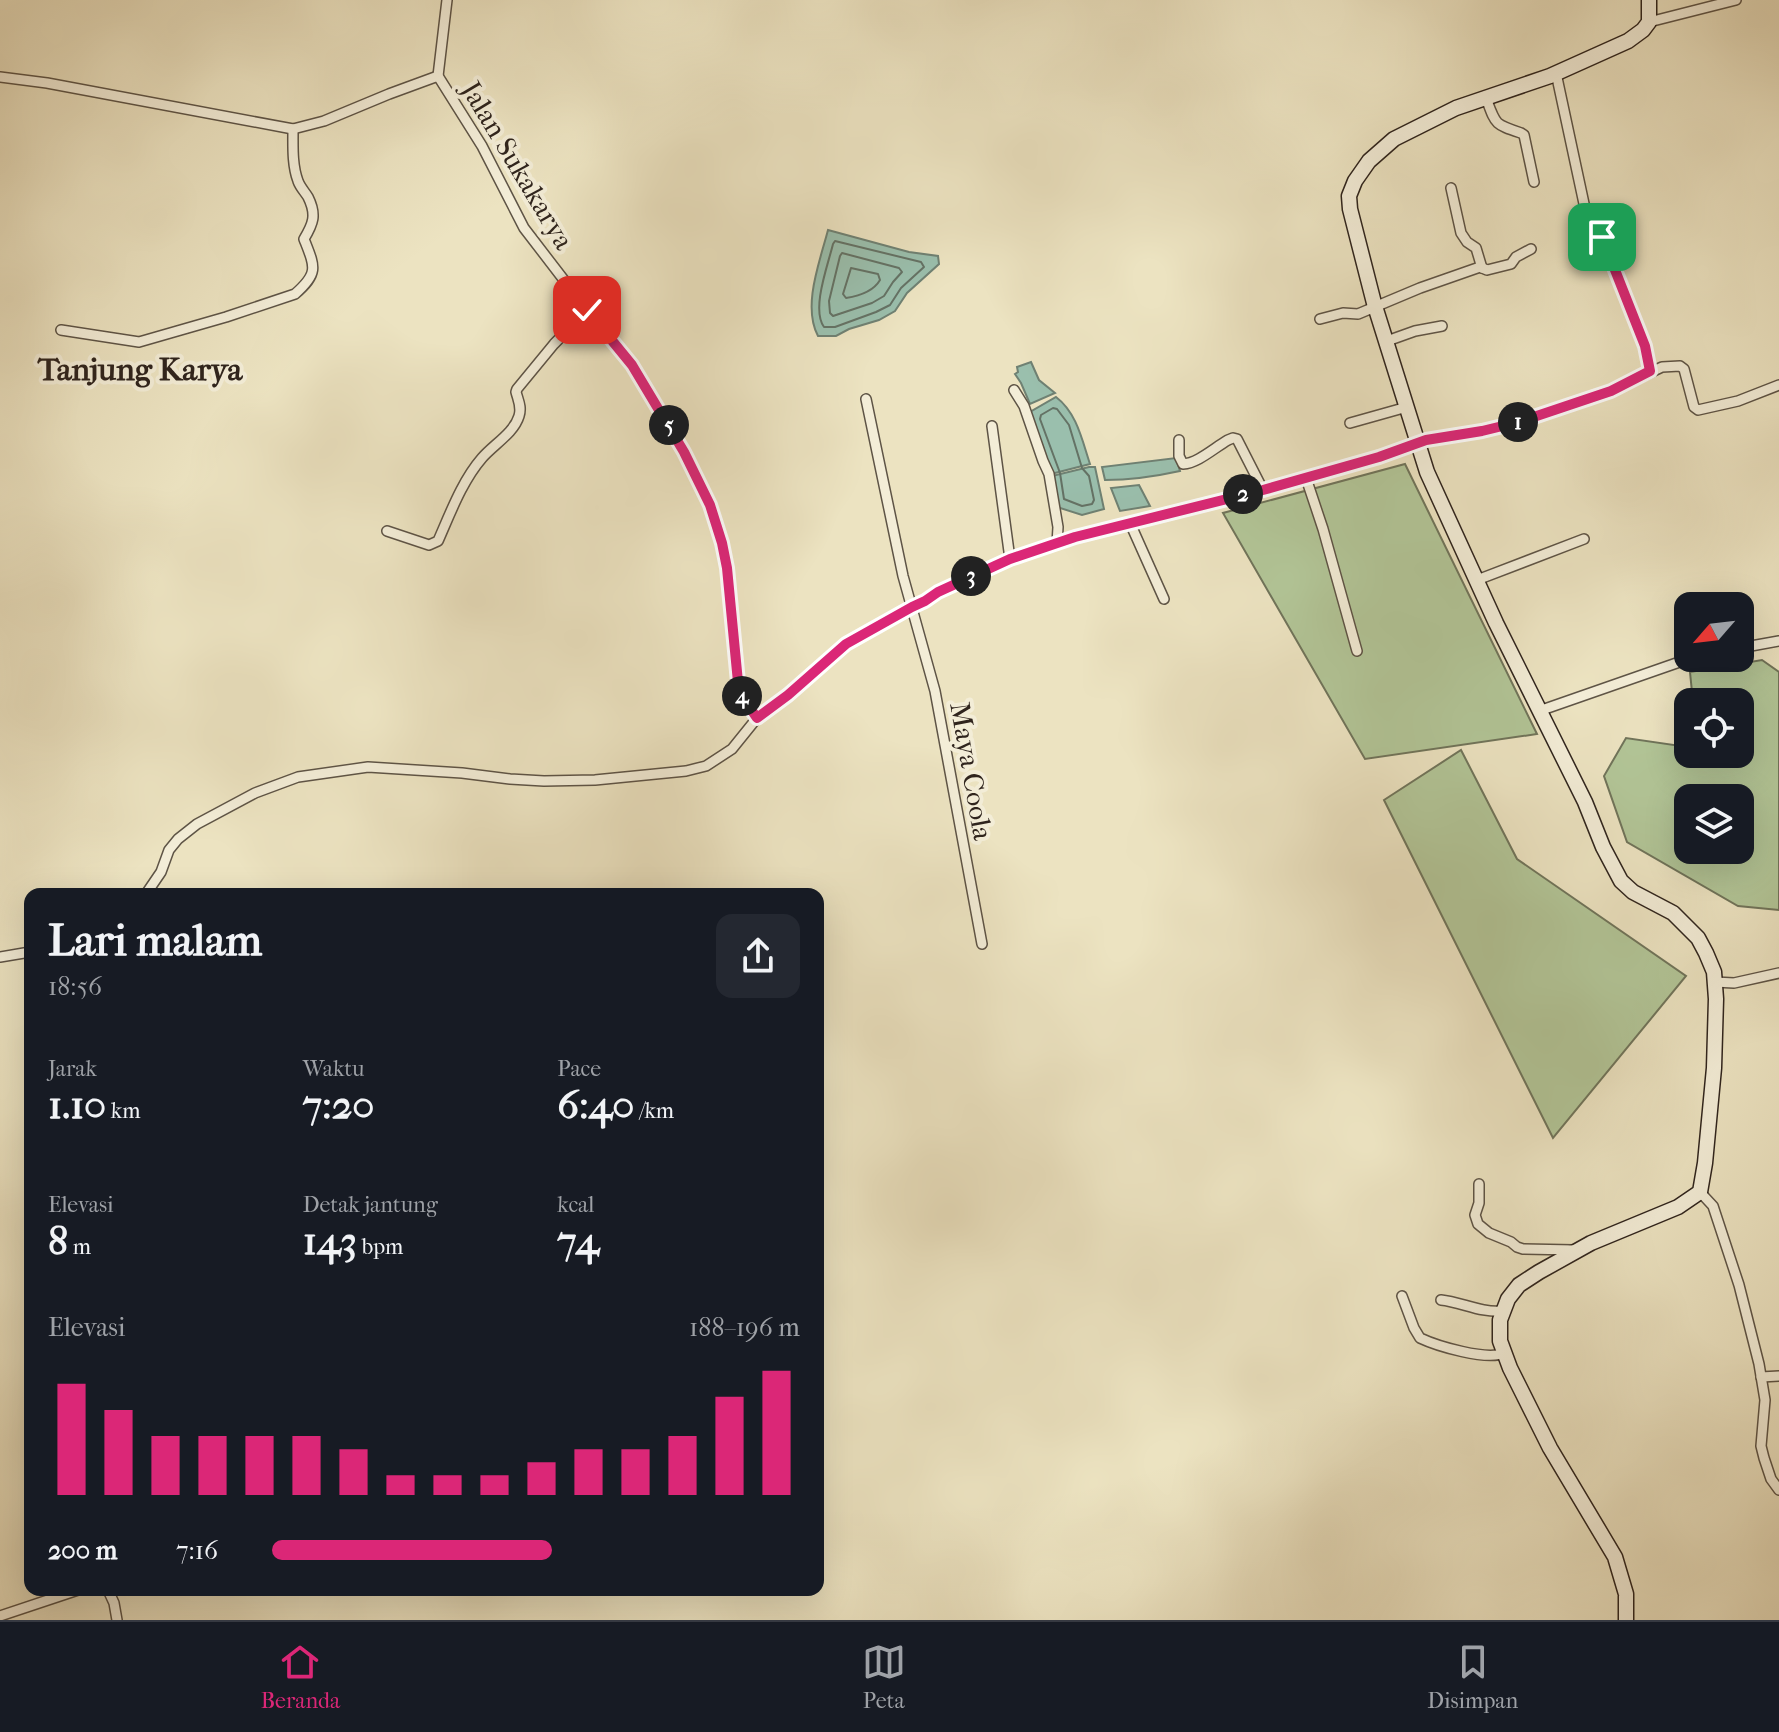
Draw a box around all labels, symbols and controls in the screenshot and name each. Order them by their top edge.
street label: Jalan Sukakarya [453,74,581,256]
pin [1568,203,1636,271]
icon: arrive [1580,215,1624,259]
pin [553,276,621,344]
icon: check [565,288,609,332]
district label: Tanjung Karya [37,351,243,388]
pin: 1 [1498,402,1538,442]
pin: 5 [649,405,689,445]
text: 1 [1514,409,1522,435]
text: 5 [664,412,674,438]
pin: 2 [1223,474,1263,514]
text: 2 [1237,481,1249,507]
pin: 3 [951,556,991,596]
text: 3 [966,563,976,589]
north arrow [1674,592,1754,672]
map controls [1674,592,1754,864]
pin: 4 [722,676,762,716]
text: 4 [736,683,749,709]
button: locate [1674,688,1754,768]
street label: Maya Coola [943,700,1000,844]
button: layers [1674,784,1754,864]
button: share [716,914,800,998]
text: Lari malam [48,915,262,966]
text: 18:56 [48,971,102,1002]
text: Jarak [48,1056,97,1082]
text: Waktu [303,1056,365,1082]
text: Pace [557,1056,601,1082]
text: 1.10 [48,1082,106,1128]
text: 7:20 [303,1082,374,1128]
text: 6:40 [557,1082,634,1128]
text: km [106,1098,140,1124]
text: /km [634,1098,674,1124]
text: Elevasi [48,1192,114,1218]
text: Detak jantung [303,1192,438,1218]
text: kcal [557,1192,594,1218]
text: 8 [48,1218,68,1264]
text: 143 [303,1218,357,1264]
text: 74 [557,1218,599,1264]
text: m [68,1234,91,1260]
text: bpm [357,1234,403,1260]
text: Elevasi [48,1312,126,1343]
text: 188–196 m [689,1312,800,1343]
text: 200 m [48,1535,117,1566]
text: 7:16 [176,1535,218,1566]
tab: Beranda [261,1640,340,1714]
tab: Peta [862,1640,906,1714]
tab: Disimpan [1427,1640,1518,1714]

